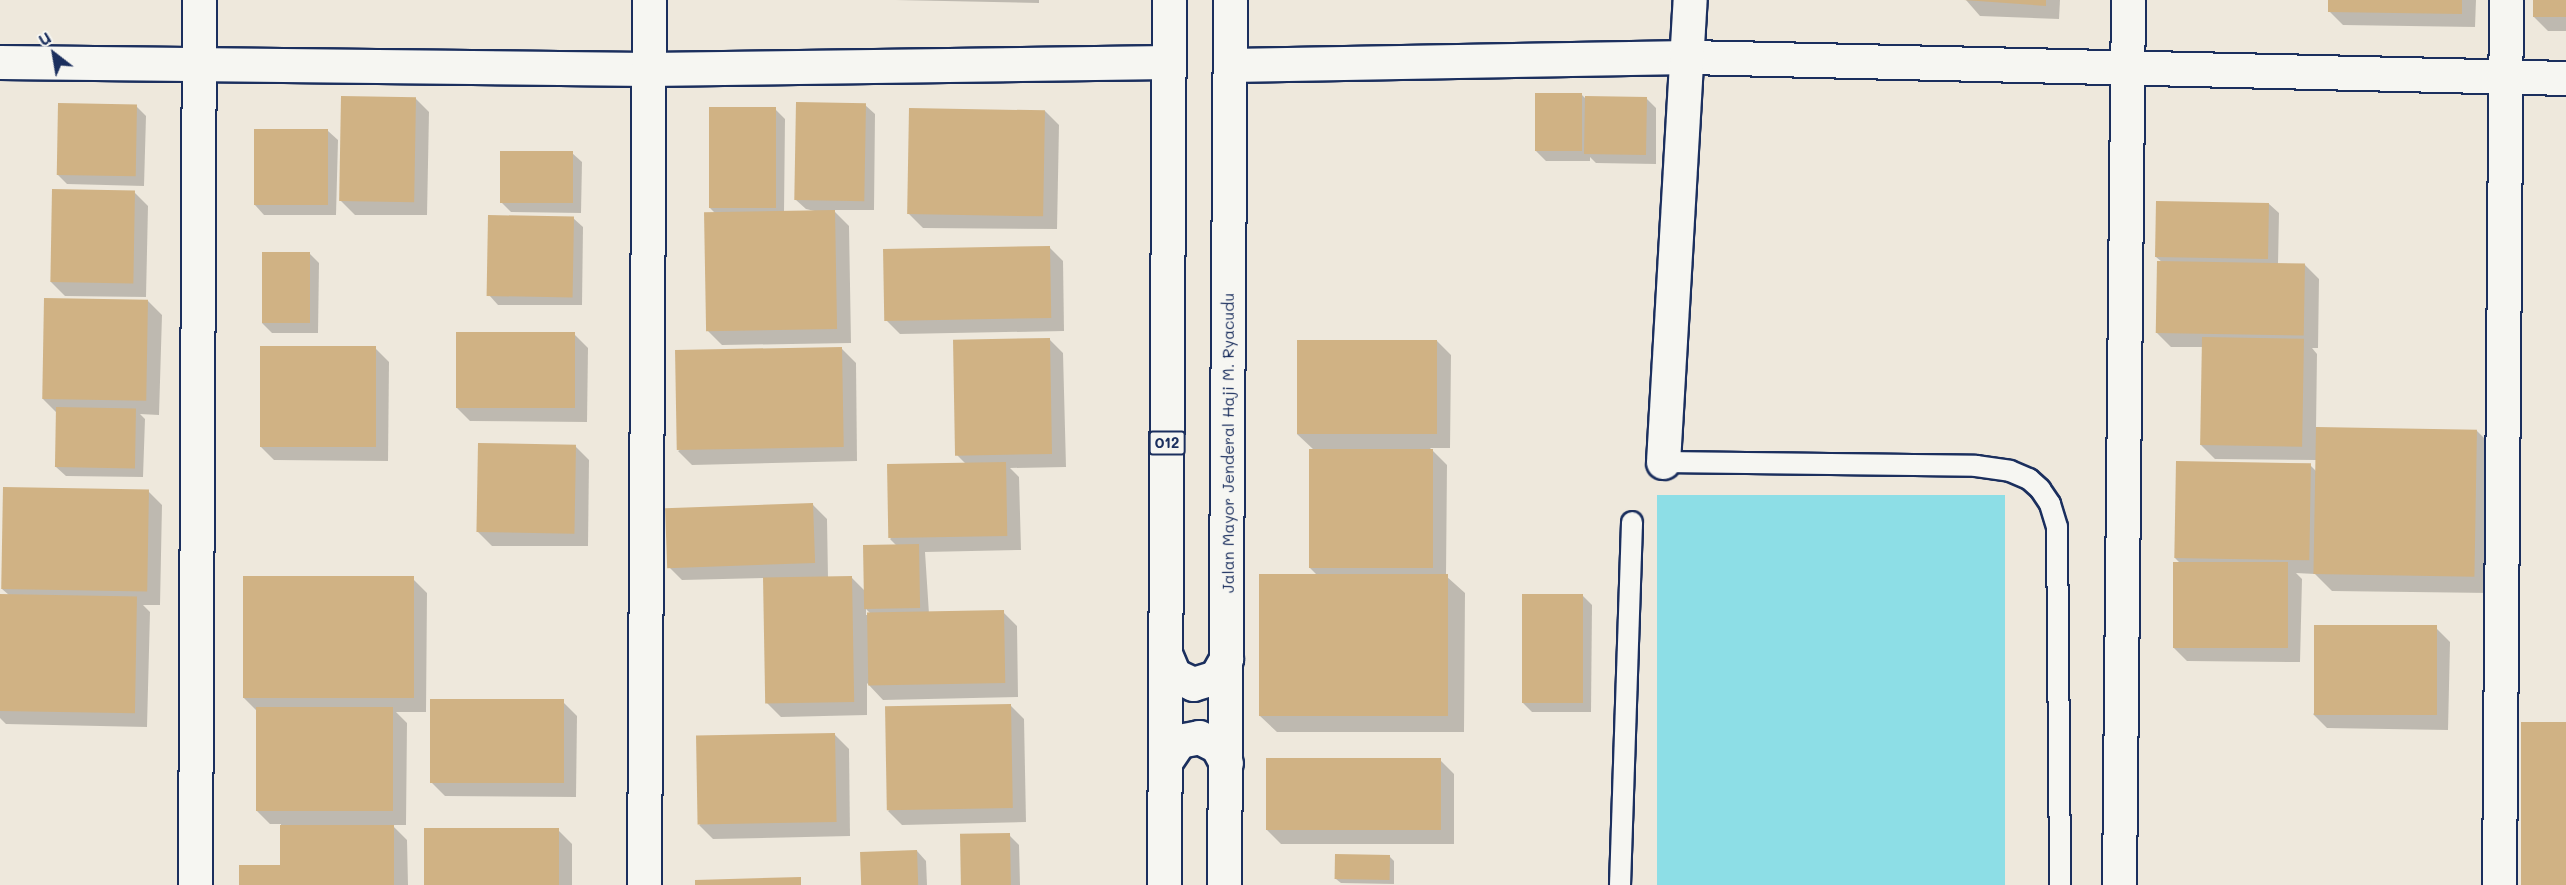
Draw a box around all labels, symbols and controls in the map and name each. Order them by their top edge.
north arrow [24,24,84,84]
text: U [34,26,55,50]
street label: Jalan Mayor Jenderal Haji M. Ryacudu [1218,293,1238,593]
road number: 012 [1148,431,1186,455]

